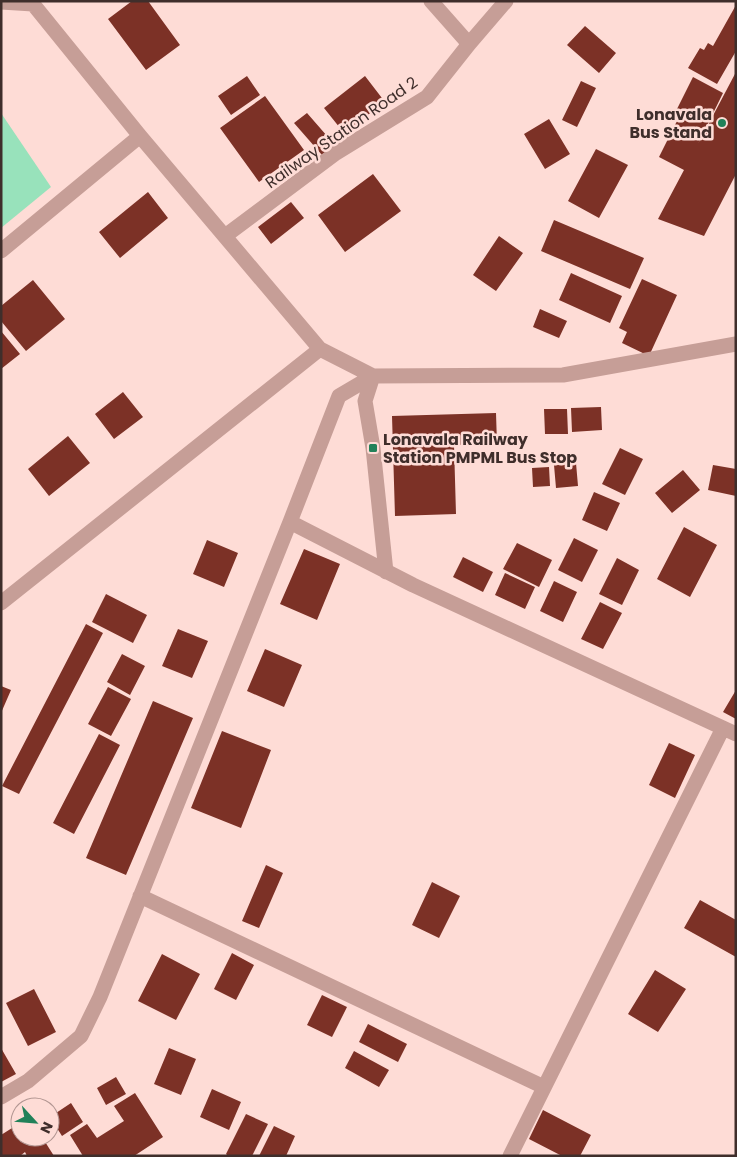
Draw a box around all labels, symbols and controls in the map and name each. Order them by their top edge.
street label: Railway Station Road 2 [260,71,422,194]
place label: Lonavala Bus Stand [630,103,712,144]
marker: Lonavala Bus Stand [716,117,728,129]
place label: Lonavala Railway Station PMPML Bus Stop [383,428,577,469]
marker: Lonavala Railway Station PMPML Bus Stop [367,442,379,454]
north arrow [10,1097,60,1147]
text: N [35,1119,58,1137]

